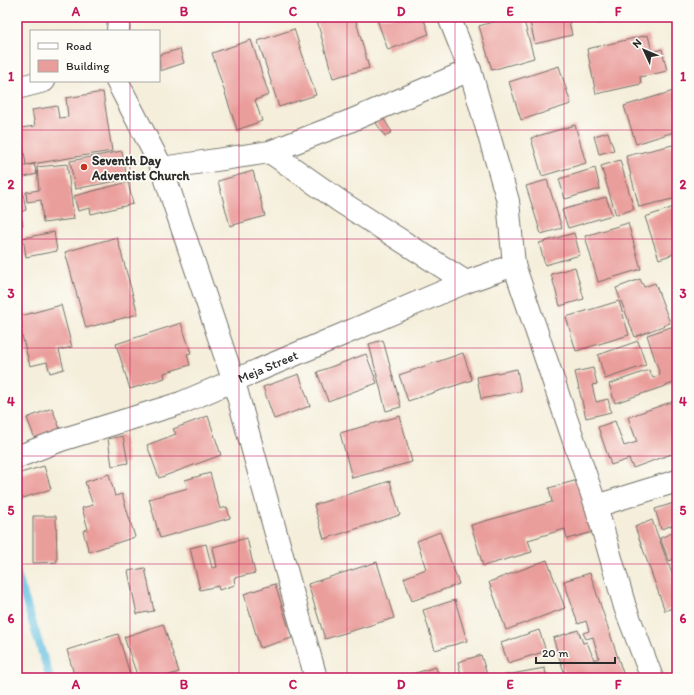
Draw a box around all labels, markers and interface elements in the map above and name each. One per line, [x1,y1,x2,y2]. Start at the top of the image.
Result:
text: A [71,4,81,19]
text: B [180,4,189,19]
text: C [289,4,298,19]
text: D [397,4,406,19]
text: E [506,4,514,19]
text: F [615,4,622,19]
legend [30,30,160,82]
north arrow [624,30,664,70]
text: N [630,36,644,51]
text: Road [66,39,92,53]
text: Building [66,59,110,73]
text: 1 [8,69,14,84]
text: 1 [680,69,686,84]
place label: Seventh Day Adventist Church [91,153,190,183]
marker: Seventh Day Adventist Church [79,162,89,172]
text: 2 [8,177,15,192]
text: 2 [680,177,687,192]
text: 3 [7,286,15,301]
text: 3 [679,286,687,301]
street label: Meja Street [236,347,300,386]
text: 4 [7,394,15,409]
text: 4 [679,394,687,409]
text: 5 [8,503,15,518]
text: 5 [680,503,687,518]
text: 6 [8,611,15,626]
text: 6 [680,611,687,626]
scale bar [536,639,615,665]
text: 20 m [542,646,569,660]
text: A [71,677,81,692]
text: B [180,677,189,692]
text: C [289,677,298,692]
text: D [397,677,406,692]
text: E [506,677,514,692]
text: F [615,677,622,692]

